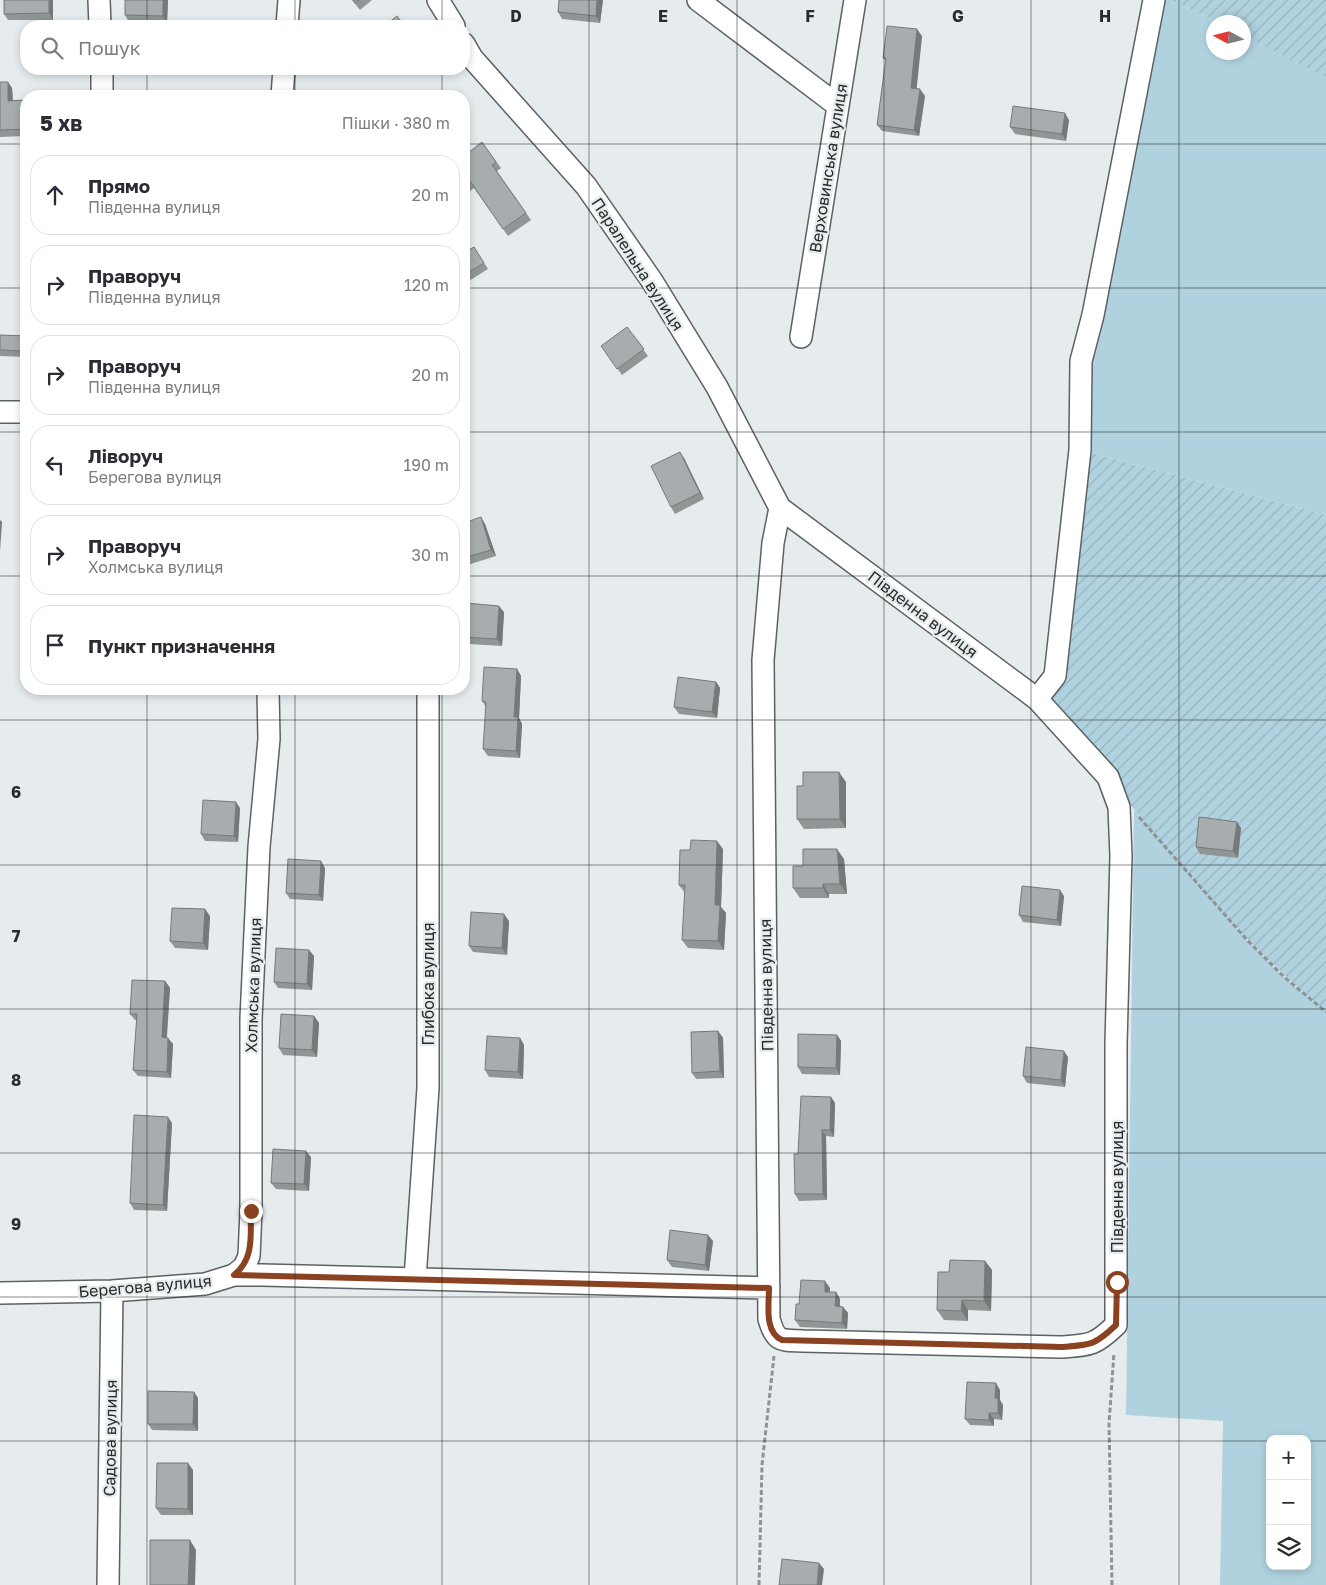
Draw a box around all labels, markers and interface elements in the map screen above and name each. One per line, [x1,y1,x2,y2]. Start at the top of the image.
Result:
text: D [510,6,522,26]
text: E [658,6,668,26]
text: F [805,6,815,26]
text: G [952,6,964,26]
text: H [1099,6,1111,26]
north arrow [1206,15,1251,60]
search box [20,20,470,75]
icon: search [38,34,66,62]
text: Пошук [78,36,141,59]
street label: Верховинська вулиця [805,82,851,254]
text: 5 хв [40,110,82,136]
text: Пішки · 380 m [342,113,450,133]
text: Прямо [88,174,150,197]
icon: ahead [41,181,69,209]
text: 20 m [412,185,449,205]
street label: Паралельна вулиця [588,194,688,334]
text: Південна вулиця [88,197,221,217]
text: Праворуч [88,264,181,287]
icon: right [41,271,69,299]
text: 120 m [404,275,449,295]
text: Південна вулиця [88,287,221,307]
text: Праворуч [88,354,181,377]
icon: right [41,361,69,389]
text: 20 m [412,365,449,385]
text: Південна вулиця [88,377,221,397]
text: Ліворуч [88,444,163,467]
icon: left [41,451,69,479]
text: 190 m [403,455,449,475]
text: Берегова вулиця [88,467,222,487]
text: Праворуч [88,534,181,557]
icon: right [41,541,69,569]
text: 30 m [412,545,449,565]
text: Холмська вулиця [88,557,223,577]
street label: Південна вулиця [864,566,982,662]
icon: arrive [41,631,69,659]
text: Пункт призначення [88,634,275,657]
text: 6 [11,782,21,802]
street label: Холмська вулиця [241,917,265,1053]
street label: Південна вулиця [755,919,777,1051]
street label: Глибока вулиця [418,922,438,1046]
text: 7 [12,926,21,946]
text: 8 [11,1070,21,1090]
street label: Південна вулиця [1107,1121,1127,1253]
route end [240,1200,263,1223]
text: 9 [11,1214,21,1234]
street label: Берегова вулиця [78,1270,212,1302]
route start [1106,1271,1129,1294]
street label: Садова вулиця [99,1379,121,1497]
map controls [1266,1435,1311,1570]
button: + [1266,1435,1311,1480]
button: − [1266,1480,1311,1525]
button: layers [1266,1525,1311,1570]

